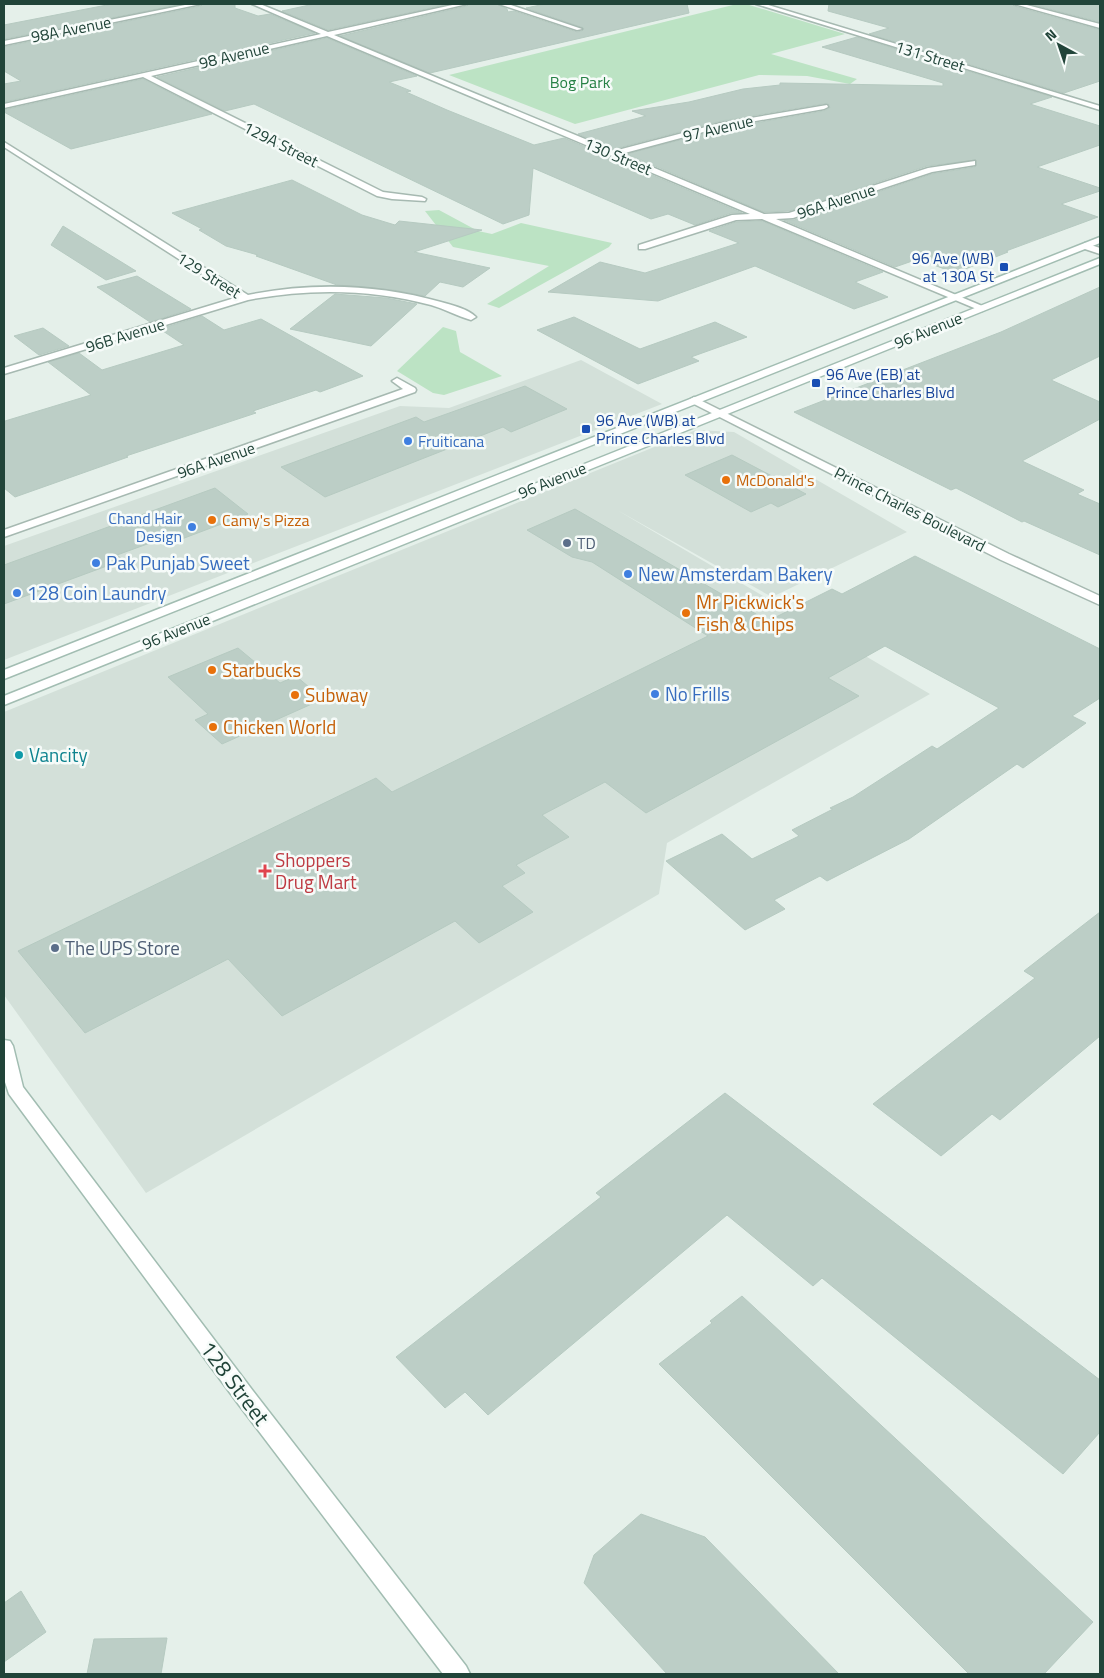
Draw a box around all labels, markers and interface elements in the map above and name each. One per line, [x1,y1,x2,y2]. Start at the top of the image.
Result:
street label: 98A Avenue [29,9,113,49]
north arrow [1034,20,1084,70]
text: N [1040,23,1061,46]
street label: 131 Street [892,34,968,78]
street label: 98 Avenue [196,35,272,75]
park label: Bog Park [550,70,611,94]
street label: 97 Avenue [680,108,756,148]
street label: 129A Street [239,115,323,173]
street label: 130 Street [580,131,656,181]
street label: 96A Avenue [794,177,878,225]
street label: 129 Street [172,246,246,304]
place label: 96 Ave (WB) at 130A St [912,246,994,288]
marker: 96 Ave (WB) at 130A St [998,261,1010,273]
street label: 96 Avenue [890,305,966,355]
street label: 96B Avenue [83,312,167,358]
place label: 96 Ave (EB) at Prince Charles Blvd [826,362,955,404]
marker: 96 Ave (EB) at Prince Charles Blvd [810,377,822,389]
place label: 96 Ave (WB) at Prince Charles Blvd [596,408,725,450]
marker: 96 Ave (WB) at Prince Charles Blvd [580,423,592,435]
place label: Fruiticana [418,429,484,453]
street label: 96A Avenue [174,435,258,485]
marker: Fruiticana [402,435,414,447]
street label: 96 Avenue [514,455,590,505]
street label: Prince Charles Boulevard [830,460,990,558]
place label: McDonald's [736,468,815,492]
marker: McDonald's [720,474,732,486]
place label: Chand Hair Design [108,506,182,548]
place label: Camy's Pizza [222,508,310,532]
marker: Camy's Pizza [206,514,218,526]
marker: Chand Hair Design [186,521,198,533]
place label: TD [577,531,596,555]
marker: TD [561,537,573,549]
place label: Pak Punjab Sweet [106,548,250,577]
marker: Pak Punjab Sweet [90,557,102,569]
place label: New Amsterdam Bakery [638,559,833,588]
marker: New Amsterdam Bakery [622,568,634,580]
place label: 128 Coin Laundry [27,578,167,607]
marker: 128 Coin Laundry [11,587,23,599]
place label: Mr Pickwick's Fish & Chips [696,587,804,638]
street label: 96 Avenue [138,606,214,656]
marker: Mr Pickwick's Fish & Chips [680,607,692,619]
place label: Starbucks [222,655,301,684]
marker: Starbucks [206,664,218,676]
place label: No Frills [665,679,730,708]
place label: Subway [305,680,368,709]
marker: No Frills [649,688,661,700]
marker: Subway [289,689,301,701]
place label: Chicken World [223,712,336,741]
marker: Chicken World [207,721,219,733]
place label: Vancity [29,740,88,769]
marker: Vancity [13,749,25,761]
place label: Shoppers Drug Mart [275,845,357,896]
marker: Shoppers Drug Mart [259,865,271,877]
place label: The UPS Store [65,933,180,962]
marker: The UPS Store [49,942,61,954]
street label: 128 Street [192,1333,278,1433]

